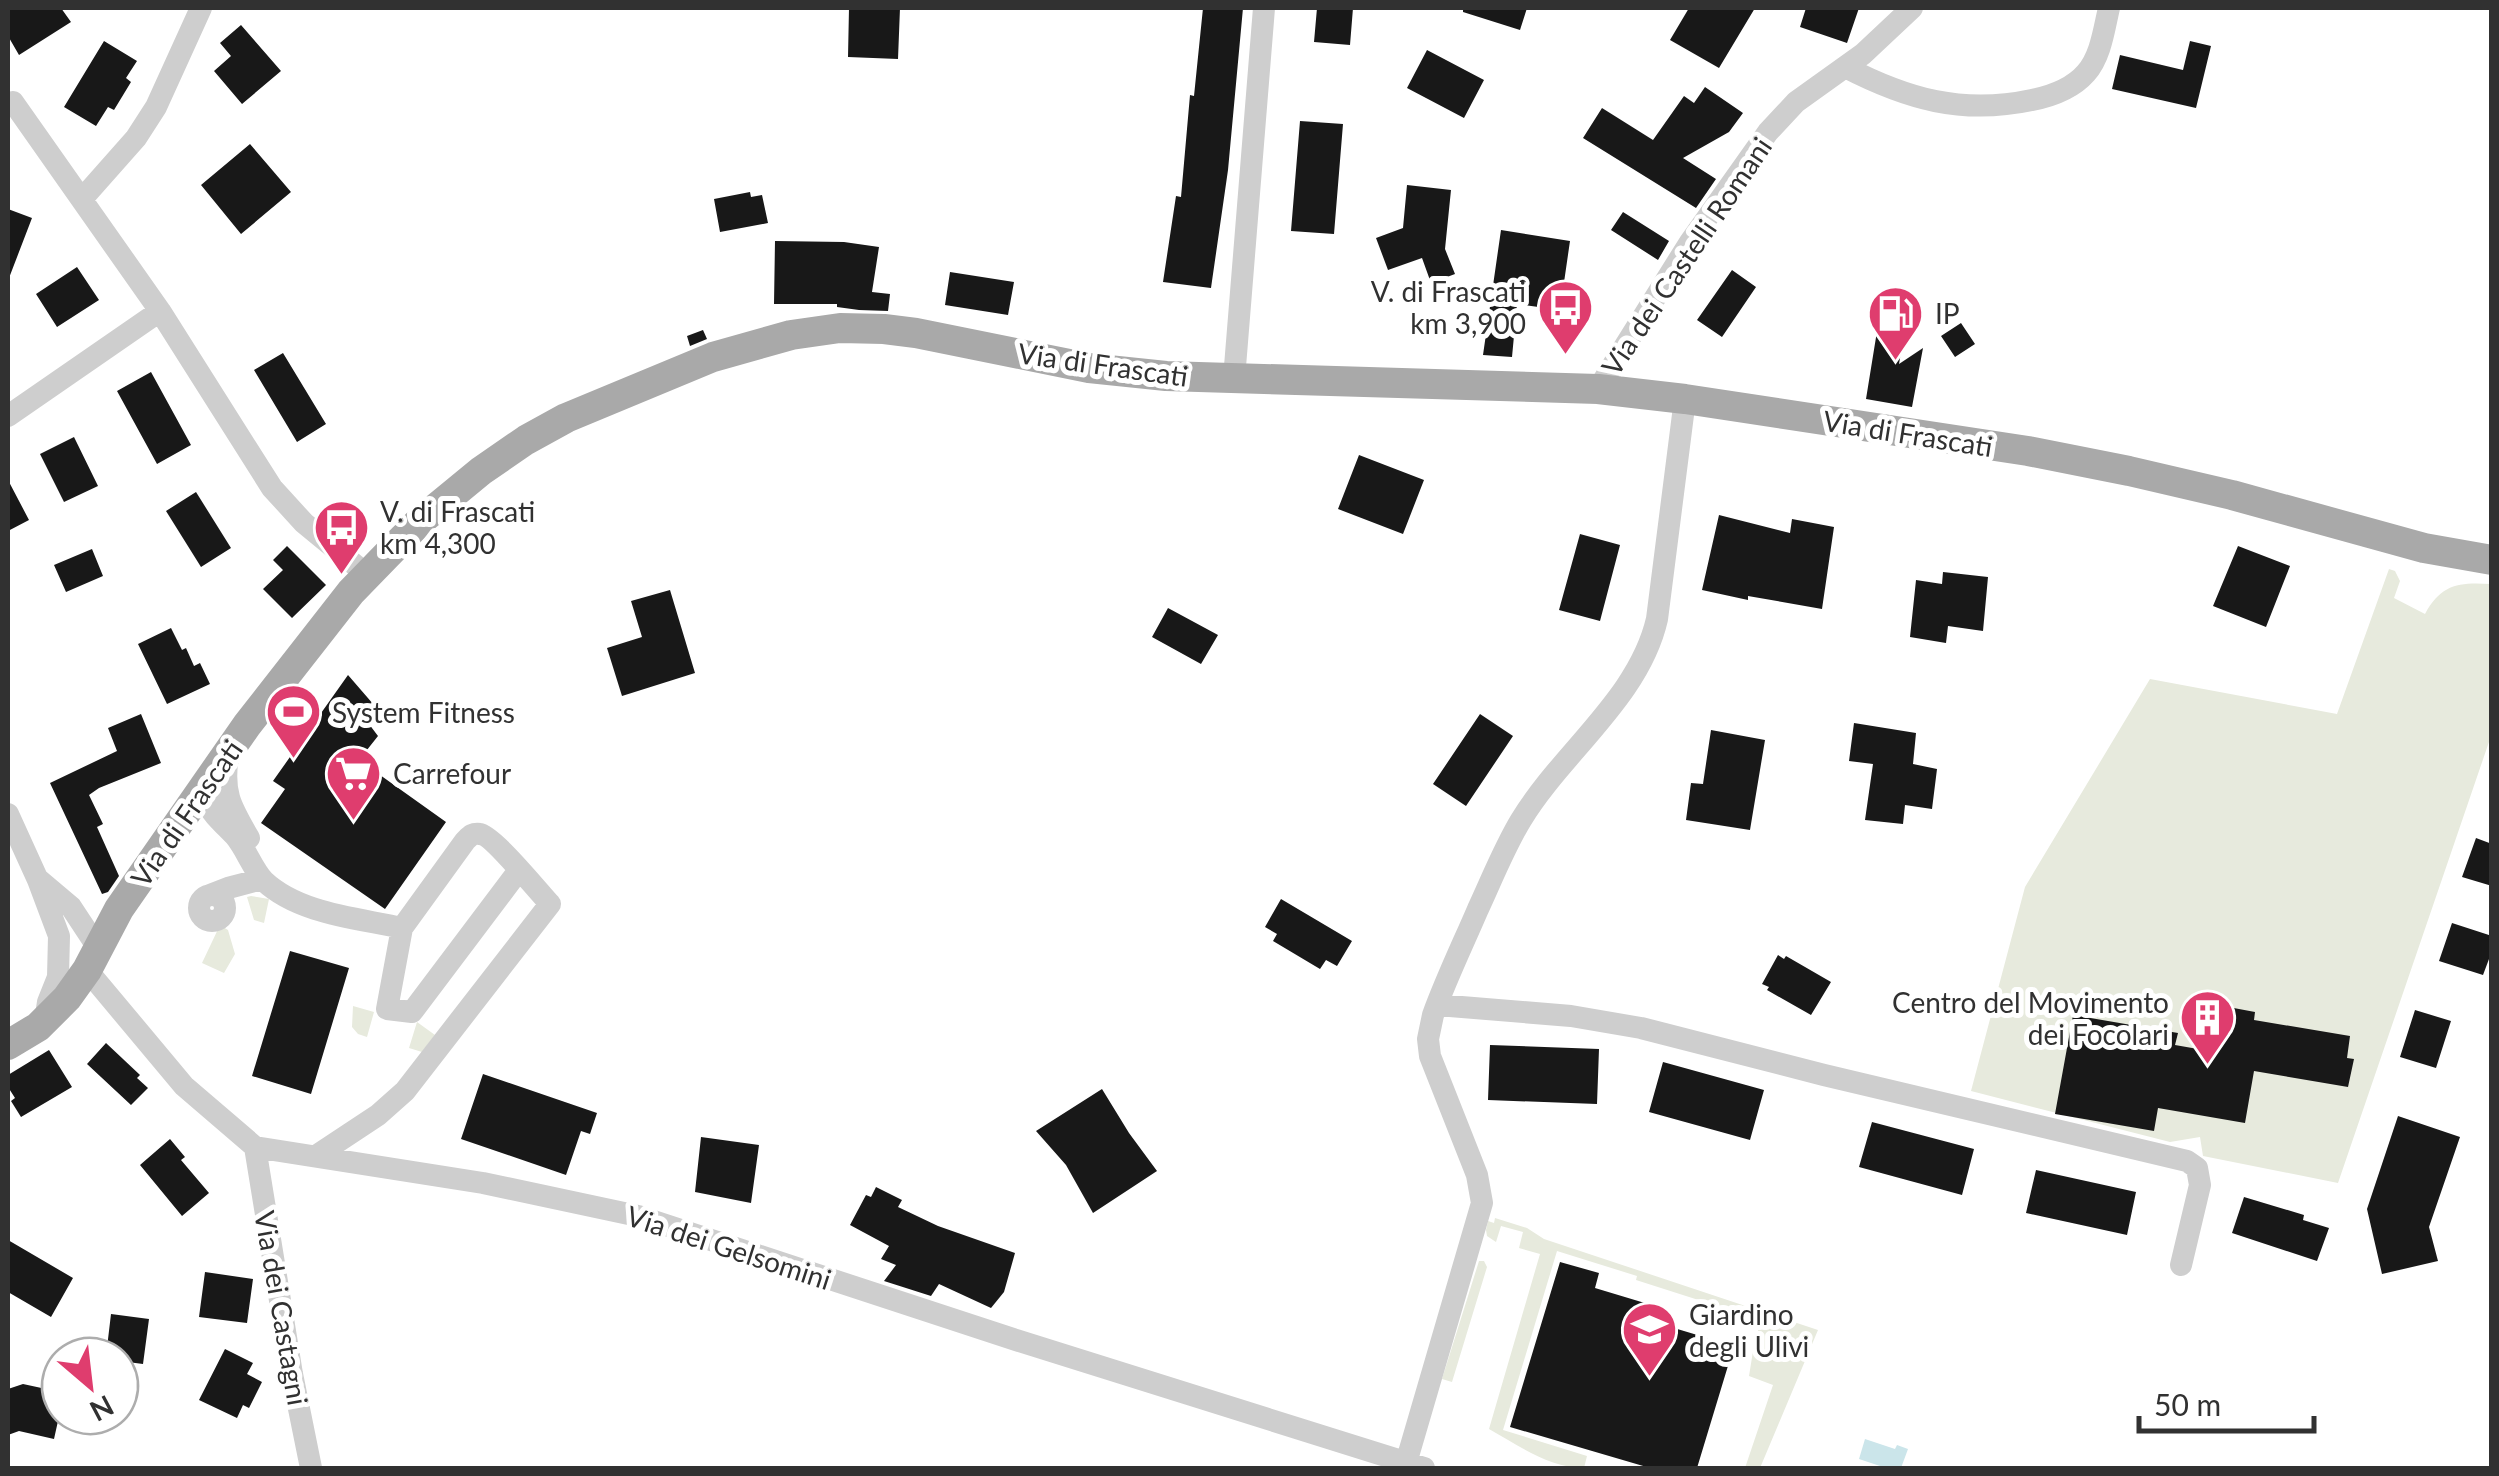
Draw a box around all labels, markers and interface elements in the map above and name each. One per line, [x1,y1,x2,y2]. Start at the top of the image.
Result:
street label: Via dei Castelli Romani [1594,131,1778,381]
place label: V. di Frascati km 3,900 [1371,274,1526,340]
bus stop icon: V. di Frascati km 3,900 [1535,277,1595,356]
fuel station icon: IP [1866,283,1926,362]
place label: IP [1935,296,1960,330]
street label: Via di Frascati [1016,335,1190,393]
street label: Via di Frascati [1821,403,1995,463]
place label: V. di Frascati km 4,300 [380,494,535,560]
bus stop icon: V. di Frascati km 4,300 [311,497,371,576]
sports icon: System Fitness [263,682,323,761]
place label: System Fitness [332,695,515,729]
street label: Via di Frascati [123,733,249,893]
supermarket icon: Carrefour [324,743,384,822]
place label: Carrefour [393,756,511,790]
place label: Centro del Movimento dei Focolari [1892,985,2169,1051]
building icon: Centro del Movimento dei Focolari [2178,988,2238,1067]
street label: Via dei Gelsomini [623,1198,835,1296]
street label: Via dei Castagni [248,1208,316,1408]
place label: Giardino degli Ulivi [1689,1297,1809,1363]
school or university icon: Giardino degli Ulivi [1620,1300,1680,1379]
north arrow [40,1336,140,1436]
scale bar [2139,1371,2314,1433]
text: 50 m [2154,1386,2221,1422]
text: N [85,1389,120,1429]

